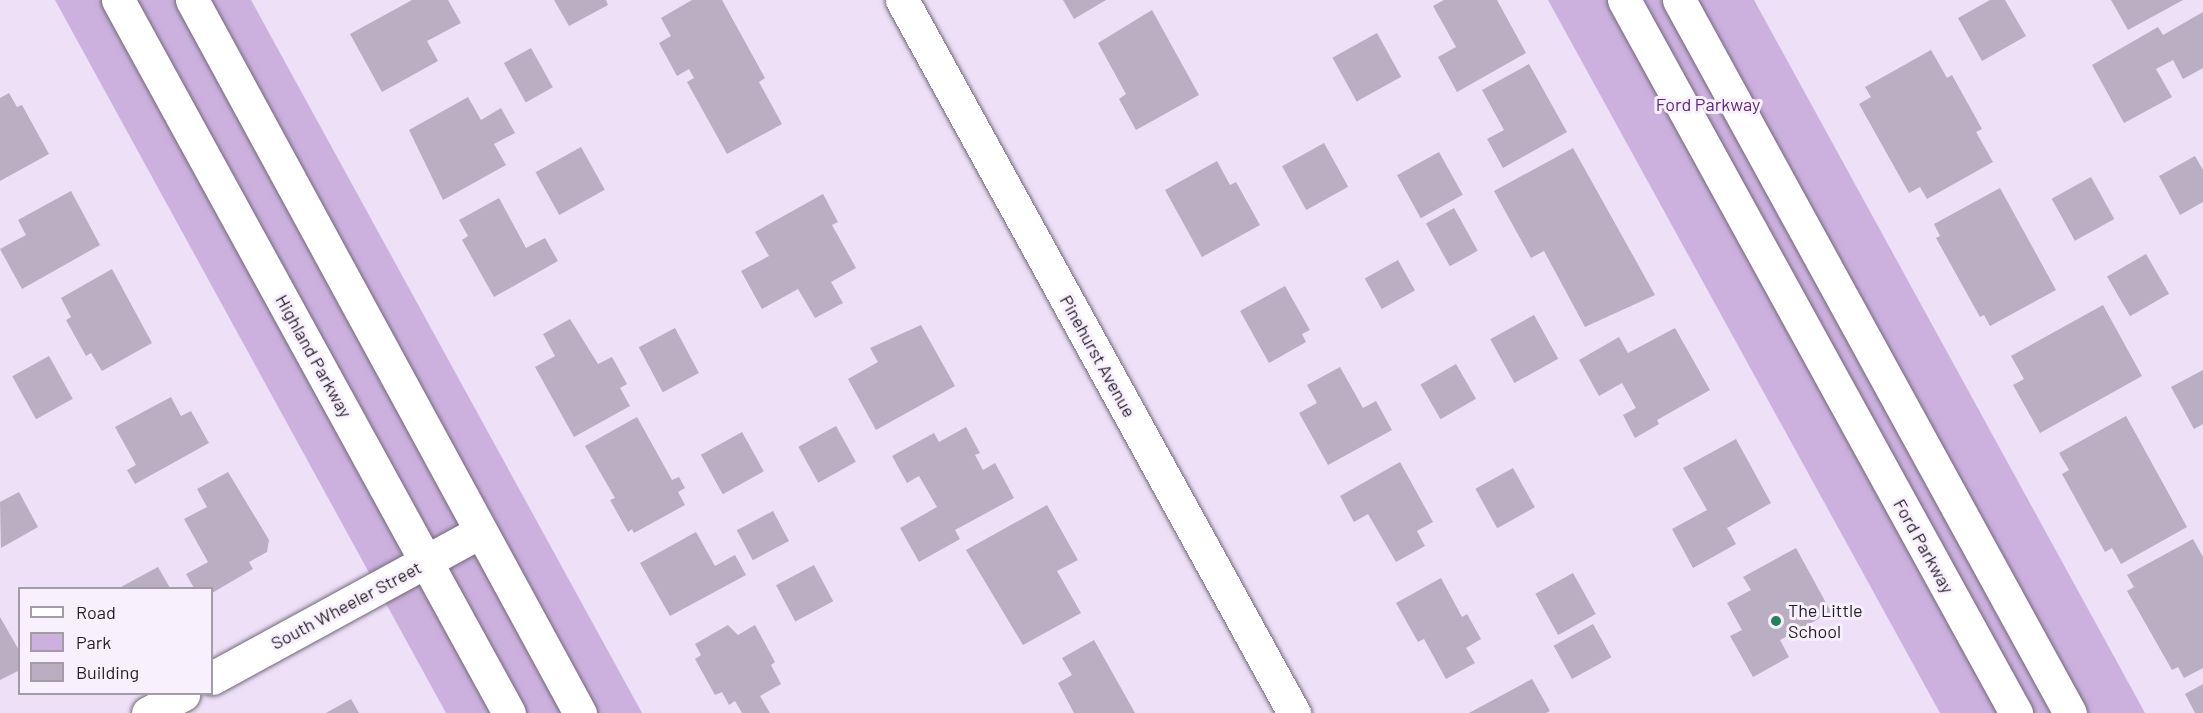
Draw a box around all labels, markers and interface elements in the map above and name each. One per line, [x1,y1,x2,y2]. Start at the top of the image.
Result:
park label: Ford Parkway [1656,93,1760,115]
street label: Highland Parkway [271,291,357,421]
street label: Pinehurst Avenue [1056,291,1140,421]
street label: Ford Parkway [1889,495,1959,597]
street label: South Wheeler Street [267,556,425,654]
legend [18,587,213,695]
place label: The Little School [1788,600,1863,642]
text: Road [76,601,116,623]
marker: The Little School [1769,614,1783,628]
text: Park [76,631,111,653]
text: Building [76,661,139,683]

